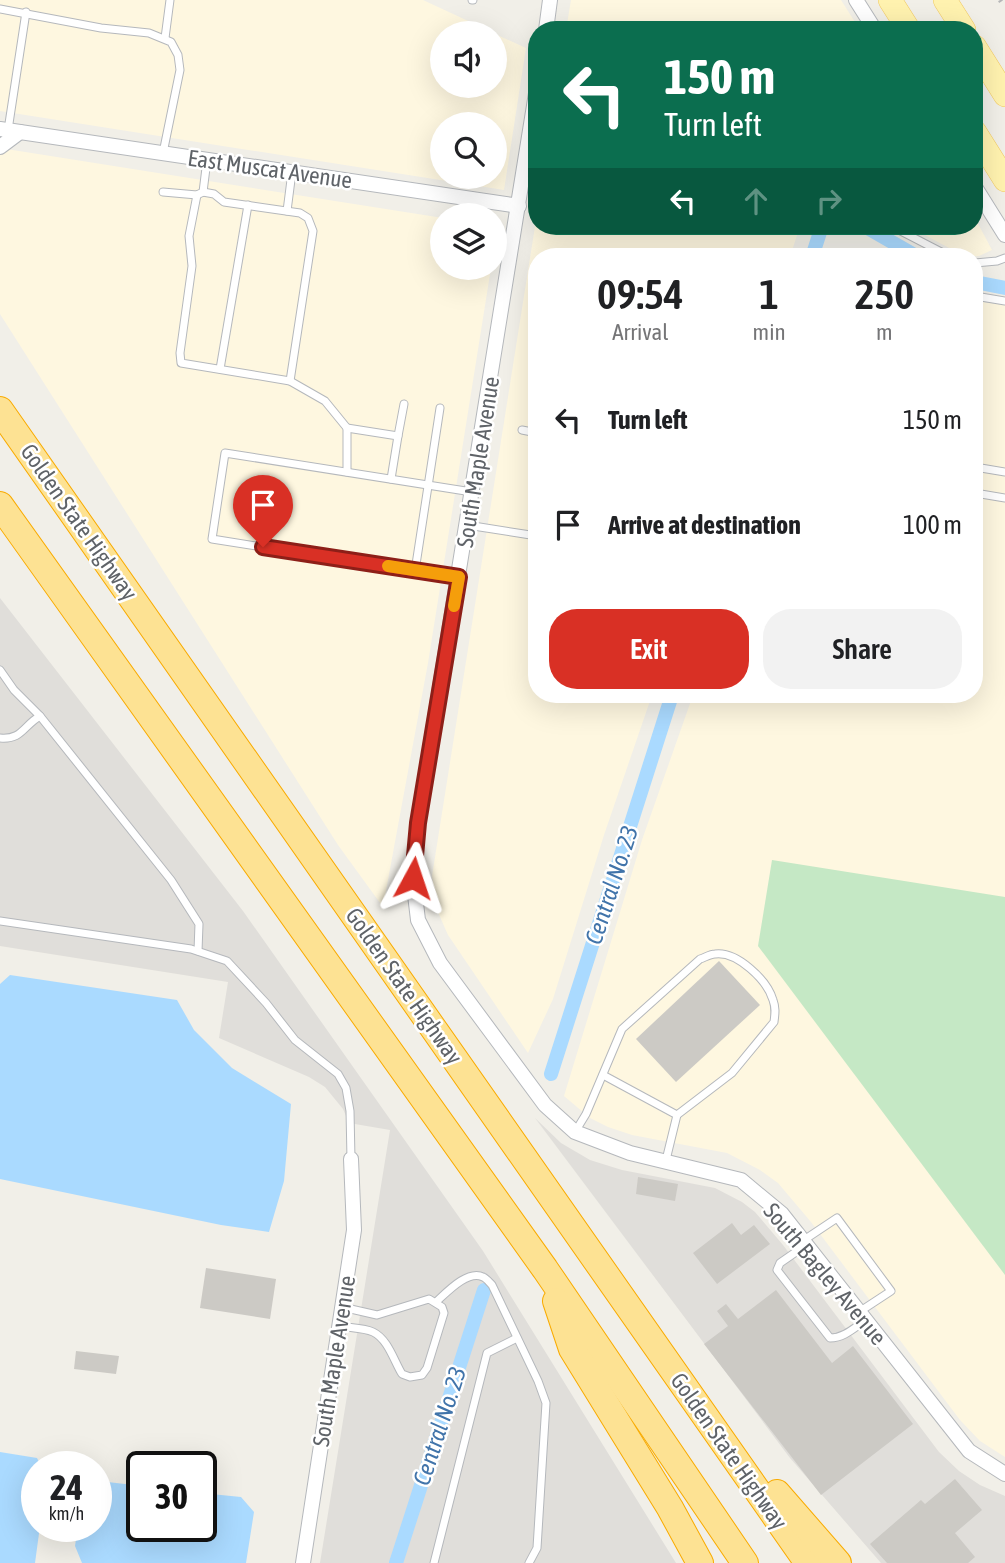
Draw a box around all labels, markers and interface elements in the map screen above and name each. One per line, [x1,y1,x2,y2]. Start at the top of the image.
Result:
map controls [430,21,507,280]
button: sound [430,21,507,98]
text: 150 m [664,48,775,104]
icon: left [549,49,640,140]
text: Turn left [664,106,762,143]
button: search [430,112,507,189]
street label: East Muscat Avenue [186,145,354,193]
icon: left [664,182,702,220]
icon: ahead [737,182,775,220]
icon: right [810,182,848,220]
button: layers [430,203,507,280]
text: 09:54 [597,270,684,318]
text: 1 [759,270,779,318]
text: 250 [855,270,914,318]
text: Arrival [612,319,668,345]
text: min [753,319,786,345]
text: m [876,319,893,345]
street label: South Maple Avenue [452,375,504,549]
icon: left [549,401,587,439]
text: Turn left [608,405,688,435]
text: 150 m [903,405,962,435]
street label: Golden State Highway [15,439,143,605]
pin [233,475,293,547]
icon: arrive [244,486,282,524]
icon: arrive [549,506,587,544]
text: Arrive at destination [608,510,801,540]
text: 100 m [903,510,962,540]
button: Exit [549,609,749,689]
button: Share [763,609,962,689]
water label: Central No. 23 [580,822,643,947]
position arrow [376,841,450,915]
street label: Golden State Highway [340,903,468,1069]
street label: South Bagley Avenue [758,1198,892,1350]
street label: South Maple Avenue [308,1274,360,1448]
water label: Central No. 23 [408,1363,471,1488]
street label: Golden State Highway [665,1368,793,1534]
speed limit sign: 30 [126,1451,217,1542]
text: 24 [50,1467,83,1507]
text: km/h [49,1503,84,1524]

